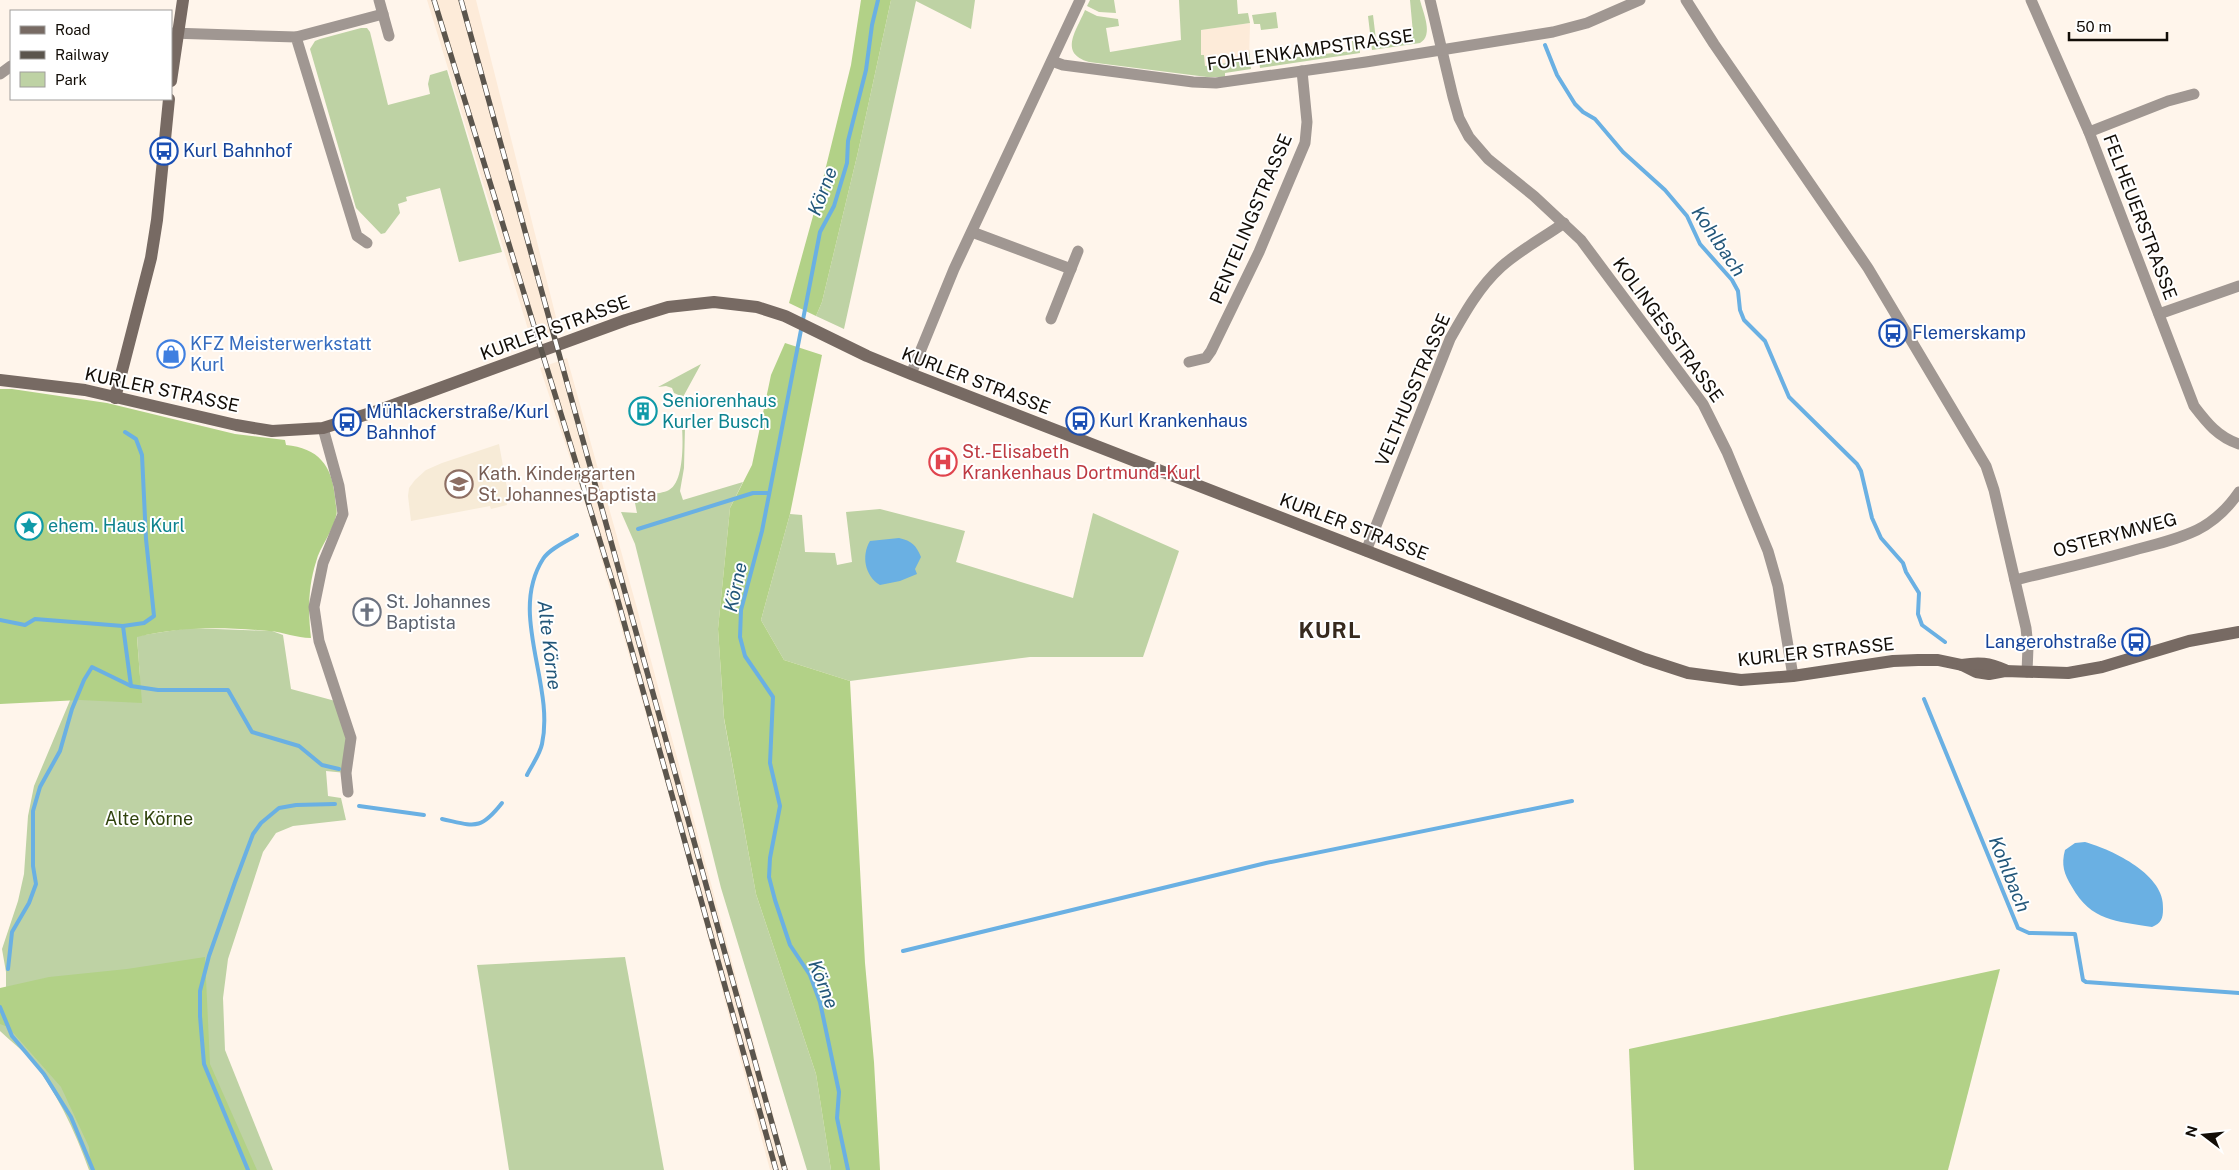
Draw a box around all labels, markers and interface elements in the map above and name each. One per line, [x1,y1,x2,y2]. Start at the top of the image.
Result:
legend [10,10,172,100]
scale bar [2069,10,2166,42]
text: 50 m [2076,18,2111,35]
text: Road [55,21,91,38]
street label: FOHLENKAMPSTRASSE [1205,25,1415,74]
text: Railway [55,46,109,63]
text: Park [55,71,87,88]
street label: PENTELINGSTRASSE [1205,130,1296,307]
street label: FELHEUERSTRASSE [2099,131,2182,303]
bus stop icon: Kurl Bahnhof [149,136,179,166]
place label: Kurl Bahnhof [183,140,292,161]
water label: Körne [803,164,841,218]
water label: Kohlbach [1687,202,1751,280]
street label: KOLINGESSTRASSE [1609,253,1728,406]
street label: KURLER STRASSE [477,291,632,364]
street label: VELTHUSSTRASSE [1371,310,1454,469]
bus stop icon: Flemerskamp [1878,318,1908,348]
place label: Flemerskamp [1912,322,2026,343]
place label: KFZ Meisterwerkstatt Kurl [190,333,372,375]
shop icon: KFZ Meisterwerkstatt Kurl [156,339,186,369]
street label: KURLER STRASSE [899,343,1053,419]
street label: KURLER STRASSE [83,363,241,416]
place label: Seniorenhaus Kurler Busch [662,390,777,432]
building icon: Seniorenhaus Kurler Busch [628,396,658,426]
place label: Mühlackerstraße/Kurl Bahnhof [366,401,549,443]
bus stop icon: Kurl Krankenhaus [1065,406,1095,436]
bus stop icon: Mühlackerstraße/Kurl Bahnhof [332,407,362,437]
place label: Kurl Krankenhaus [1099,410,1248,431]
place label: St.-Elisabeth Krankenhaus Dortmund-Kurl [962,441,1201,483]
hospital icon: St.-Elisabeth Krankenhaus Dortmund-Kurl [928,447,958,477]
place label: Kath. Kindergarten St. Johannes Baptista [478,463,656,505]
school or university icon: Kath. Kindergarten St. Johannes Baptista [444,469,474,499]
street label: KURLER STRASSE [1277,489,1431,565]
street label: OSTERYMWEG [2051,508,2179,561]
place icon: ehem. Haus Kurl [14,511,44,541]
place label: ehem. Haus Kurl [48,515,185,536]
water label: Körne [719,560,751,614]
place label: St. Johannes Baptista [386,591,491,633]
church icon: St. Johannes Baptista [352,597,382,627]
water label: Alte Körne [534,599,566,691]
district label: KURL [1298,617,1362,643]
bus stop icon: Langerohstraße [2121,627,2151,657]
place label: Langerohstraße [1985,631,2117,652]
street label: KURLER STRASSE [1737,633,1895,670]
park label: Alte Körne [105,808,193,829]
water label: Kohlbach [1985,833,2035,915]
water label: Körne [804,957,844,1011]
north arrow [2179,1110,2229,1160]
text: N [2182,1124,2201,1139]

